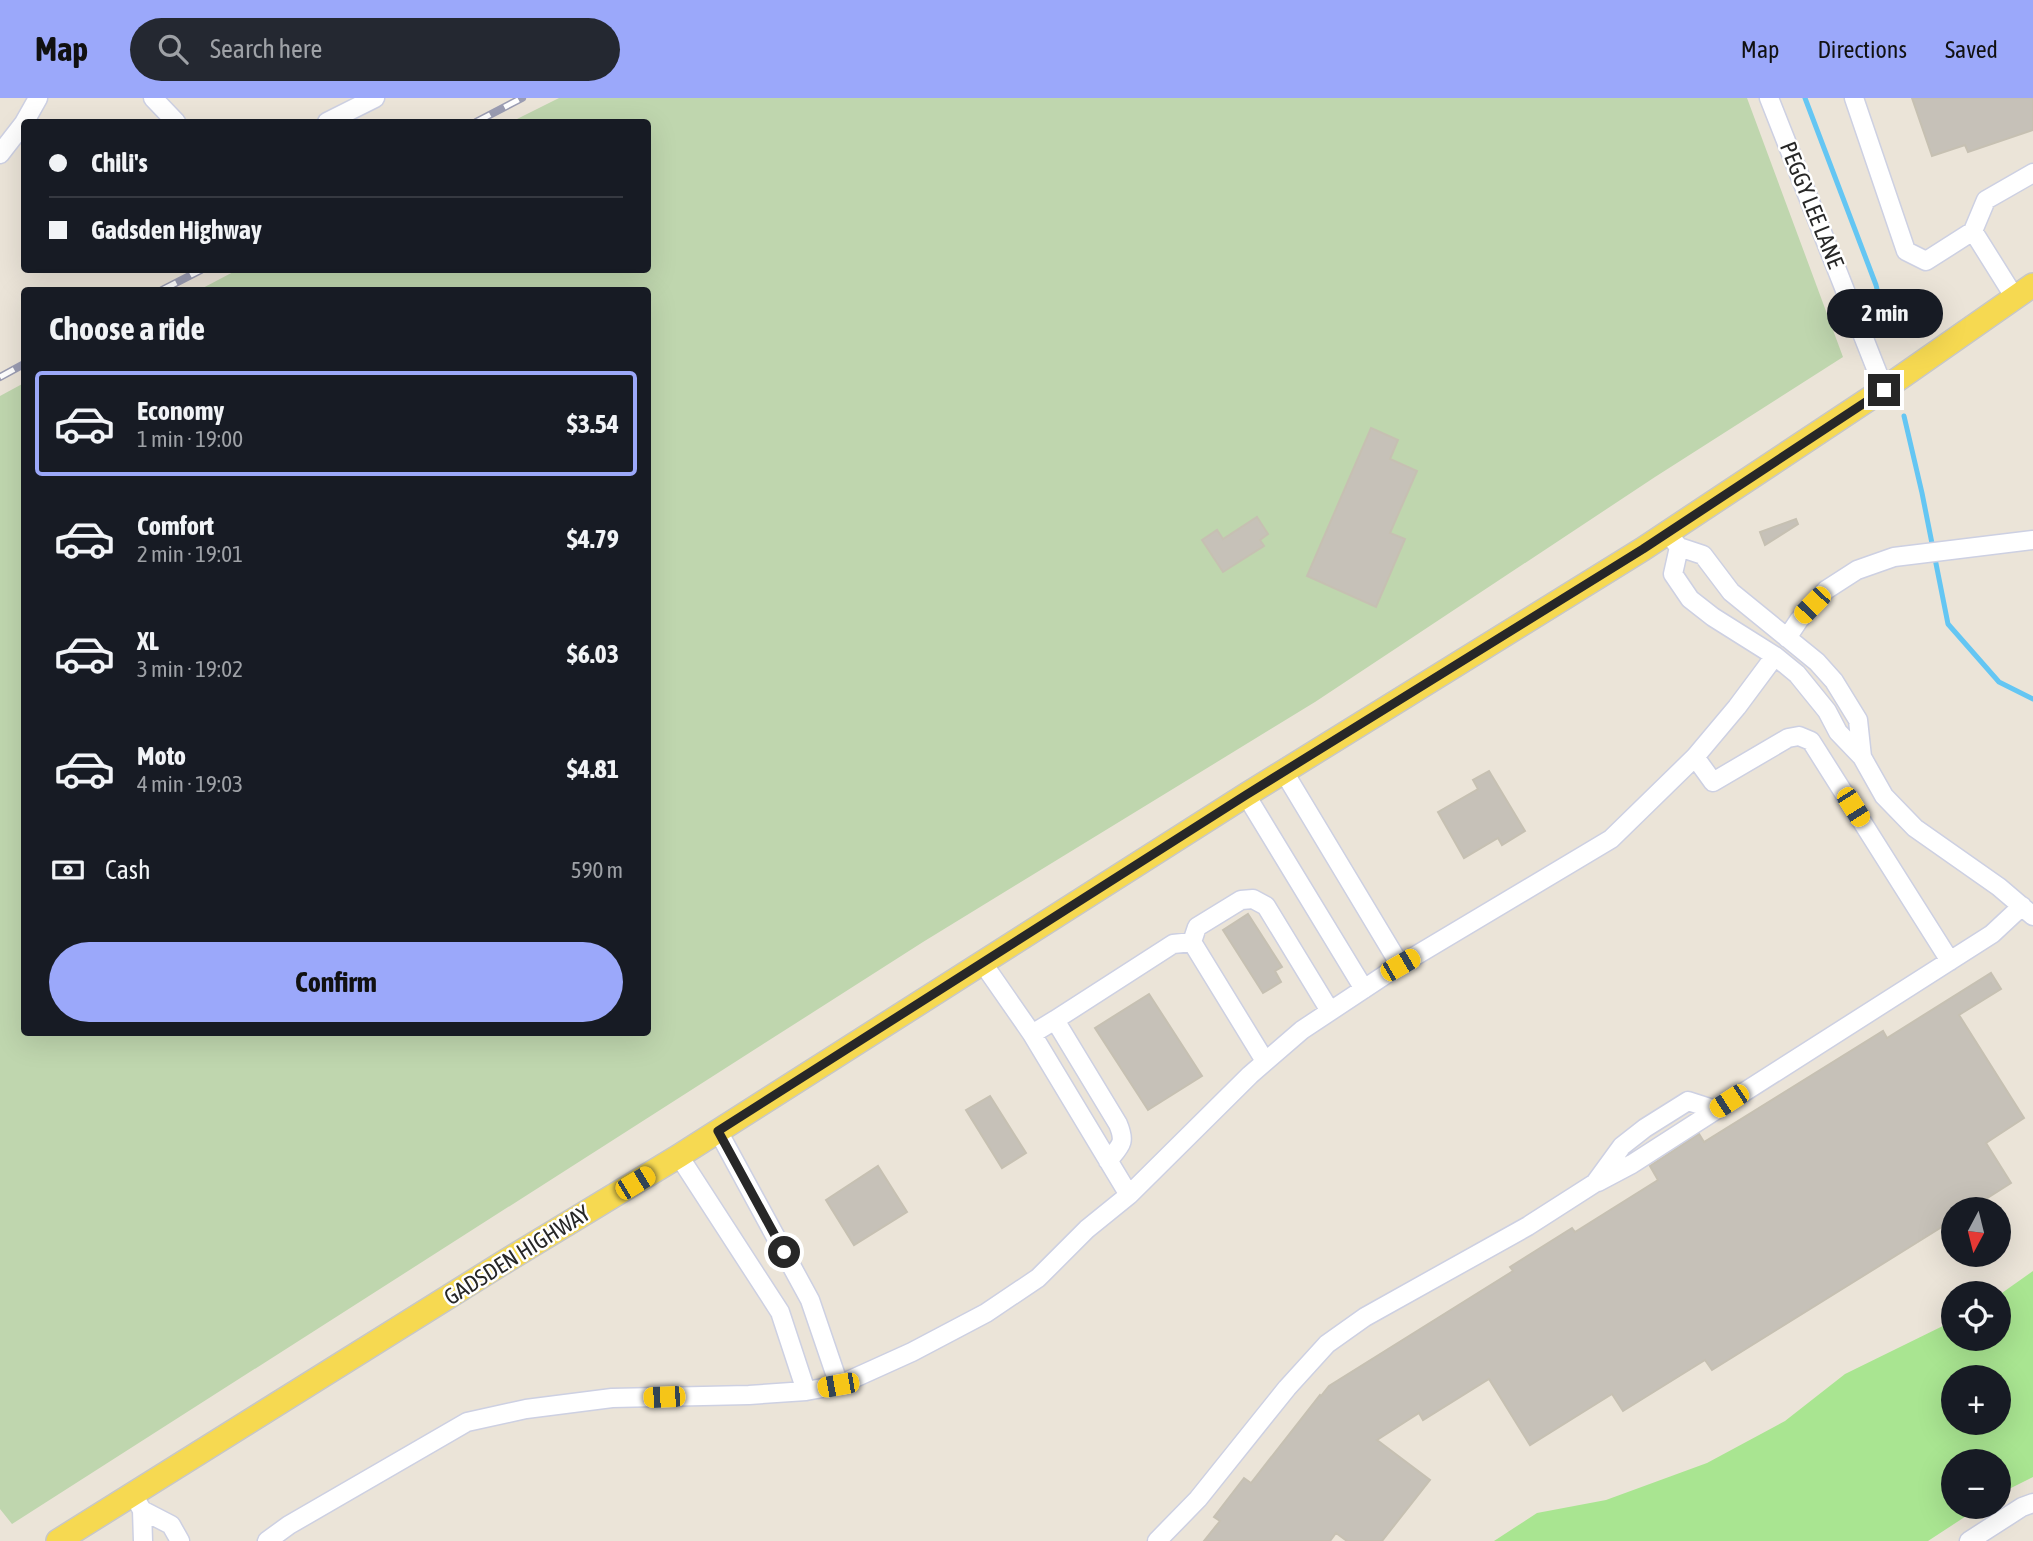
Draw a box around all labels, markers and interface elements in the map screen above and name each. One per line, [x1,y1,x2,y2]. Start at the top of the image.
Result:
search box [130,18,620,81]
text: Map [35,30,88,68]
icon: search [154,30,192,68]
text: Search here [210,34,322,64]
text: Map [1741,36,1779,63]
text: Directions [1817,36,1907,63]
text: Saved [1945,36,1998,63]
street label: PEGGY LEE LANE [1775,138,1849,272]
text: Chili's [91,148,148,178]
text: Gadsden Highway [91,215,262,245]
callout: 2 min [1826,288,1942,338]
text: 2 min [1862,300,1908,326]
text: Choose a ride [49,310,205,347]
route end [1868,374,1900,406]
icon: car [53,392,116,455]
text: Economy [137,396,224,426]
text: $3.54 [567,409,619,439]
text: 1 min · 19:00 [137,426,243,452]
icon: car [53,507,116,570]
text: Comfort [137,511,214,541]
text: $4.79 [567,524,619,554]
text: 2 min · 19:01 [137,541,243,567]
car [1790,583,1835,627]
icon: car [53,622,116,685]
text: XL [137,626,159,656]
text: $6.03 [567,639,619,669]
text: 3 min · 19:02 [137,656,243,682]
icon: car [53,737,116,800]
text: Moto [137,741,186,771]
text: $4.81 [567,754,619,784]
text: 4 min · 19:03 [137,771,243,797]
car [1833,784,1874,830]
icon: cash [49,851,87,889]
text: Cash [105,855,151,885]
text: 590 m [571,857,623,883]
button: Confirm [49,942,623,1022]
car [1377,945,1424,985]
car [1706,1081,1753,1121]
car [612,1163,659,1203]
north arrow [1941,1197,2011,1267]
map controls [1941,1197,2011,1519]
street label: GADSDEN HIGHWAY [439,1199,595,1310]
route start [768,1236,800,1268]
button: locate [1941,1281,2011,1351]
button: + [1941,1365,2011,1435]
car [816,1371,861,1399]
car [643,1386,686,1408]
button: − [1941,1449,2011,1519]

